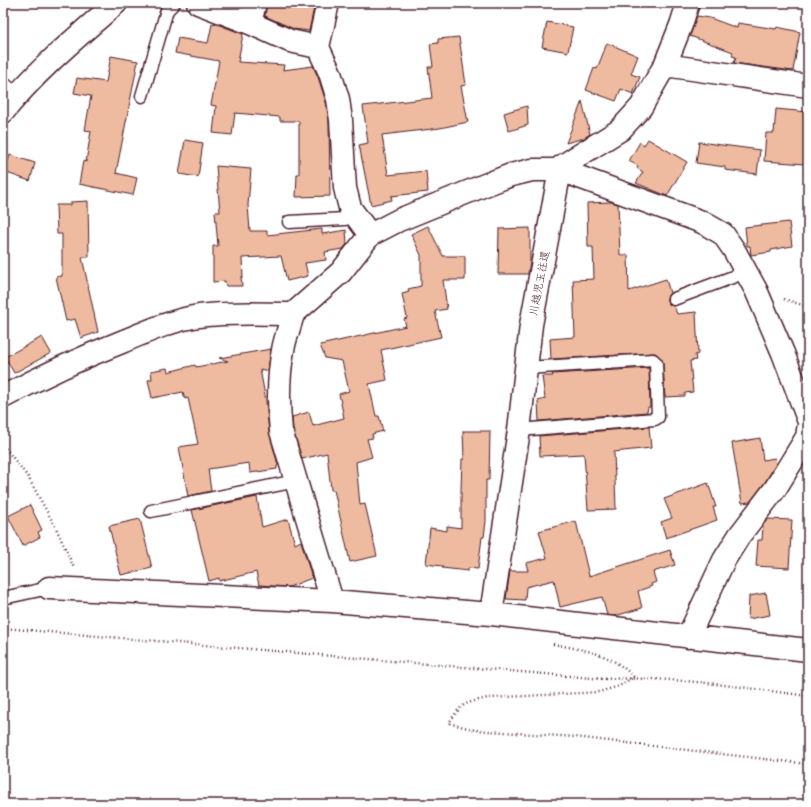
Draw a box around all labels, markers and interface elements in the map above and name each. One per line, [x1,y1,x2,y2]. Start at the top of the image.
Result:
street label: 川越児玉往還 [524,249,555,317]

